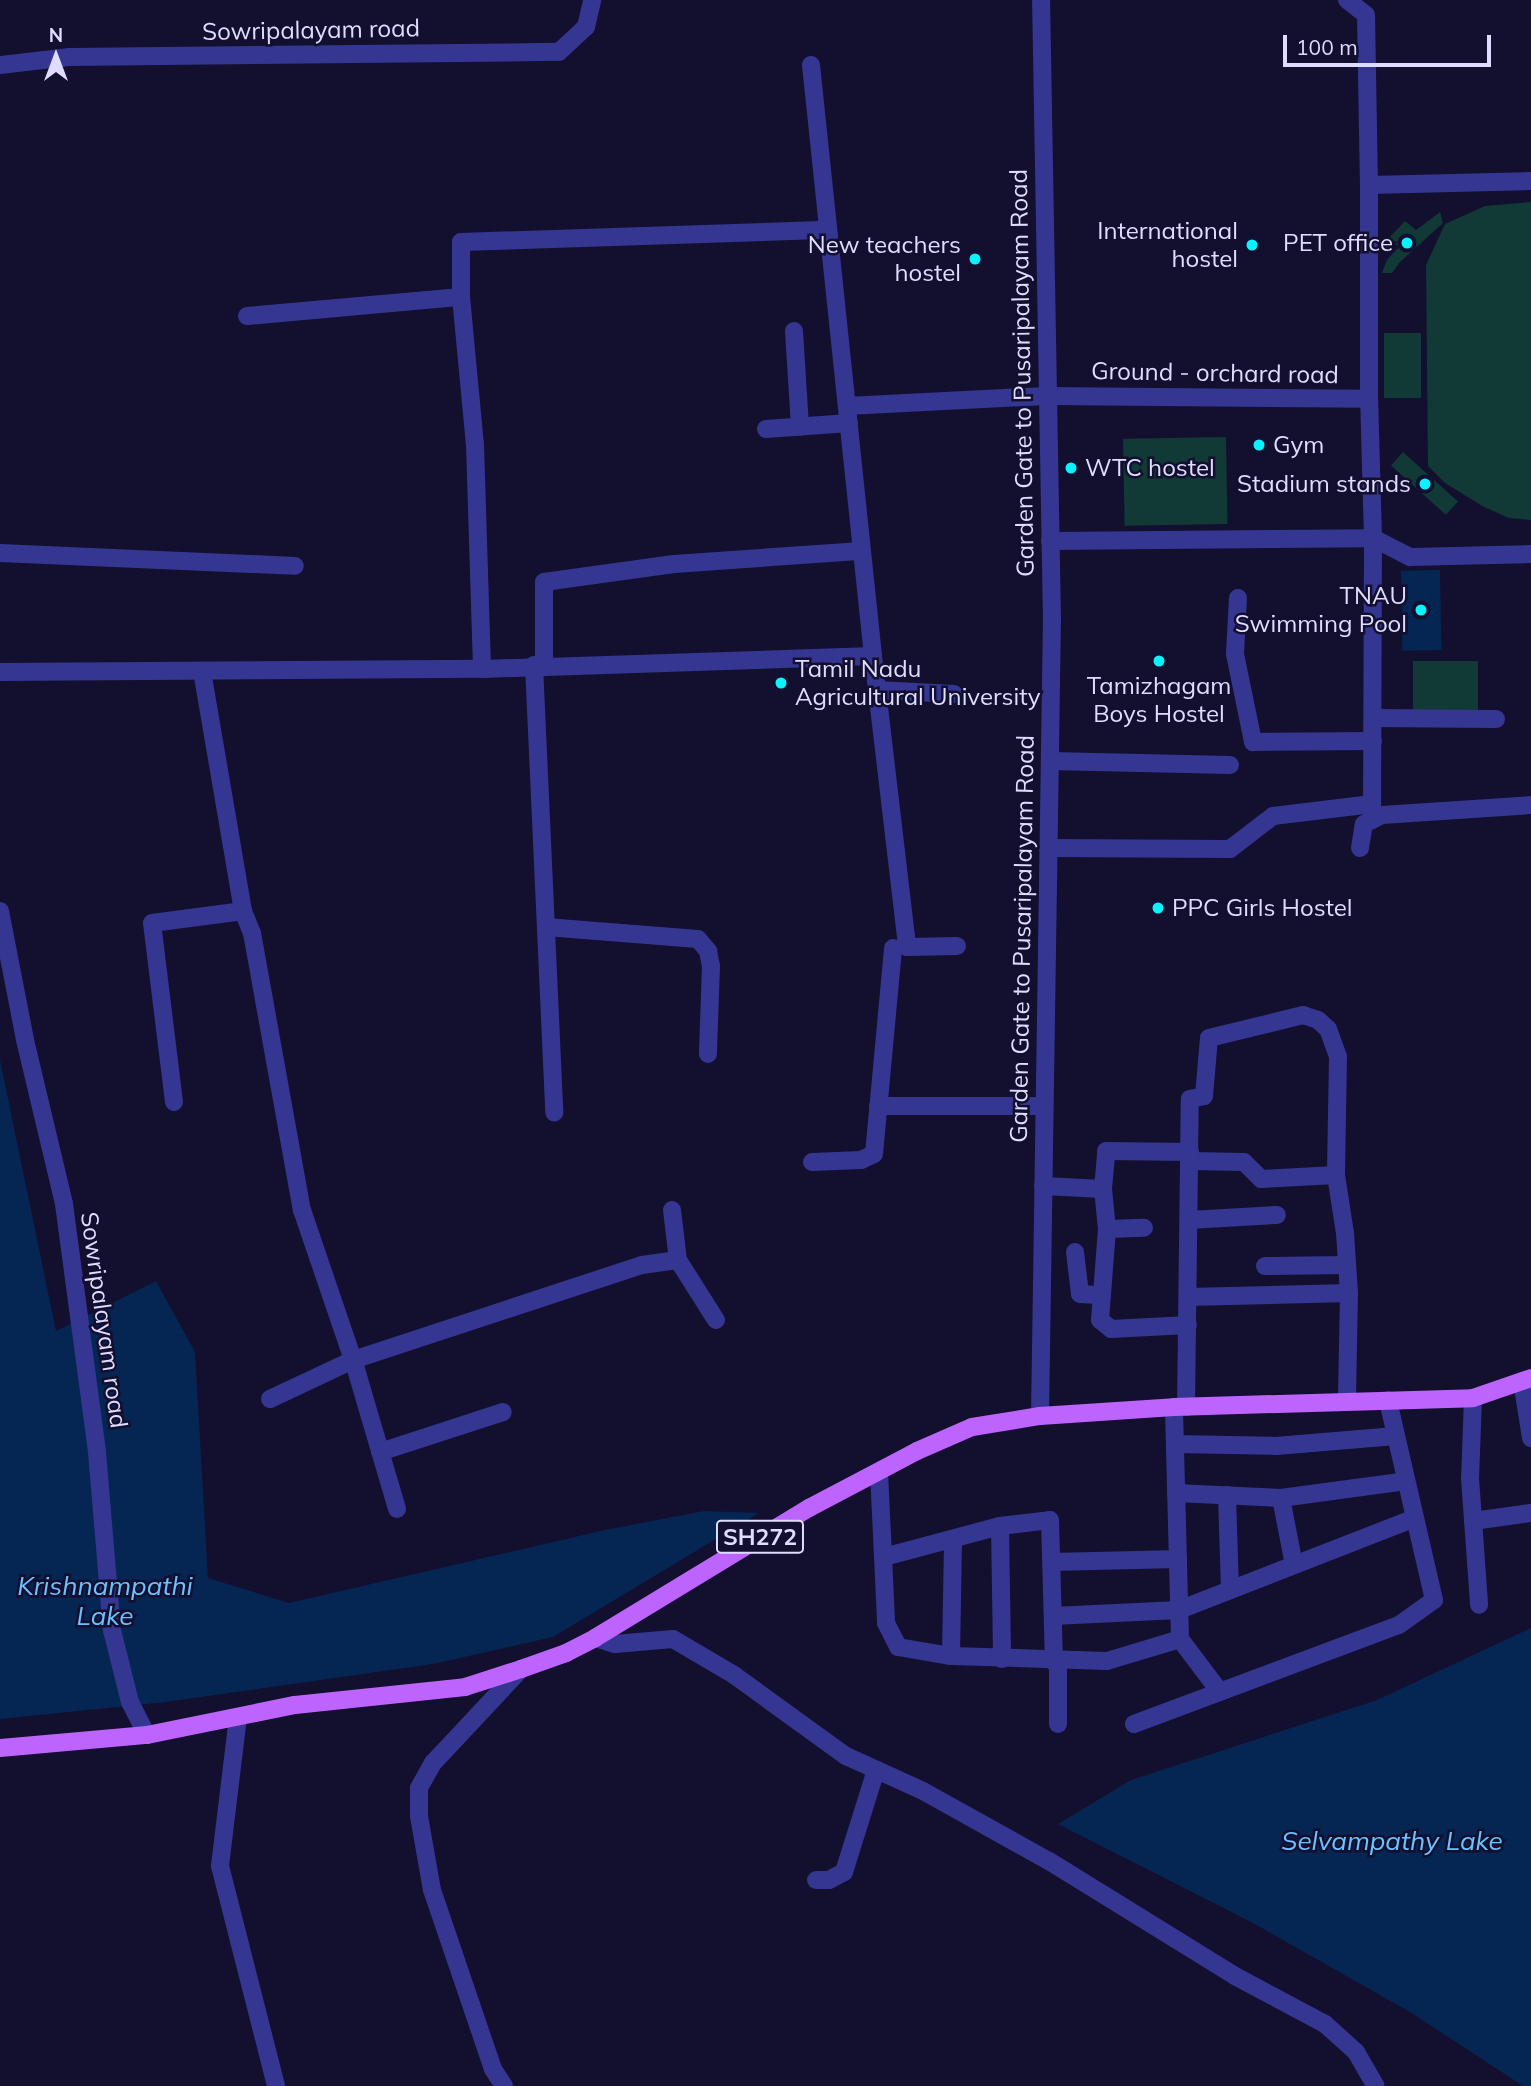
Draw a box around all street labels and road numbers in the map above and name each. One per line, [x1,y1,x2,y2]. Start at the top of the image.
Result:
street label: Sowripalayam road [202,14,420,46]
street label: Garden Gate to Pusaripalayam Road [1004,169,1040,577]
street label: Ground - orchard road [1091,356,1339,390]
street label: Garden Gate to Pusaripalayam Road [1004,735,1040,1143]
street label: Sowripalayam road [75,1210,133,1430]
road number: SH272 [714,1518,806,1556]

